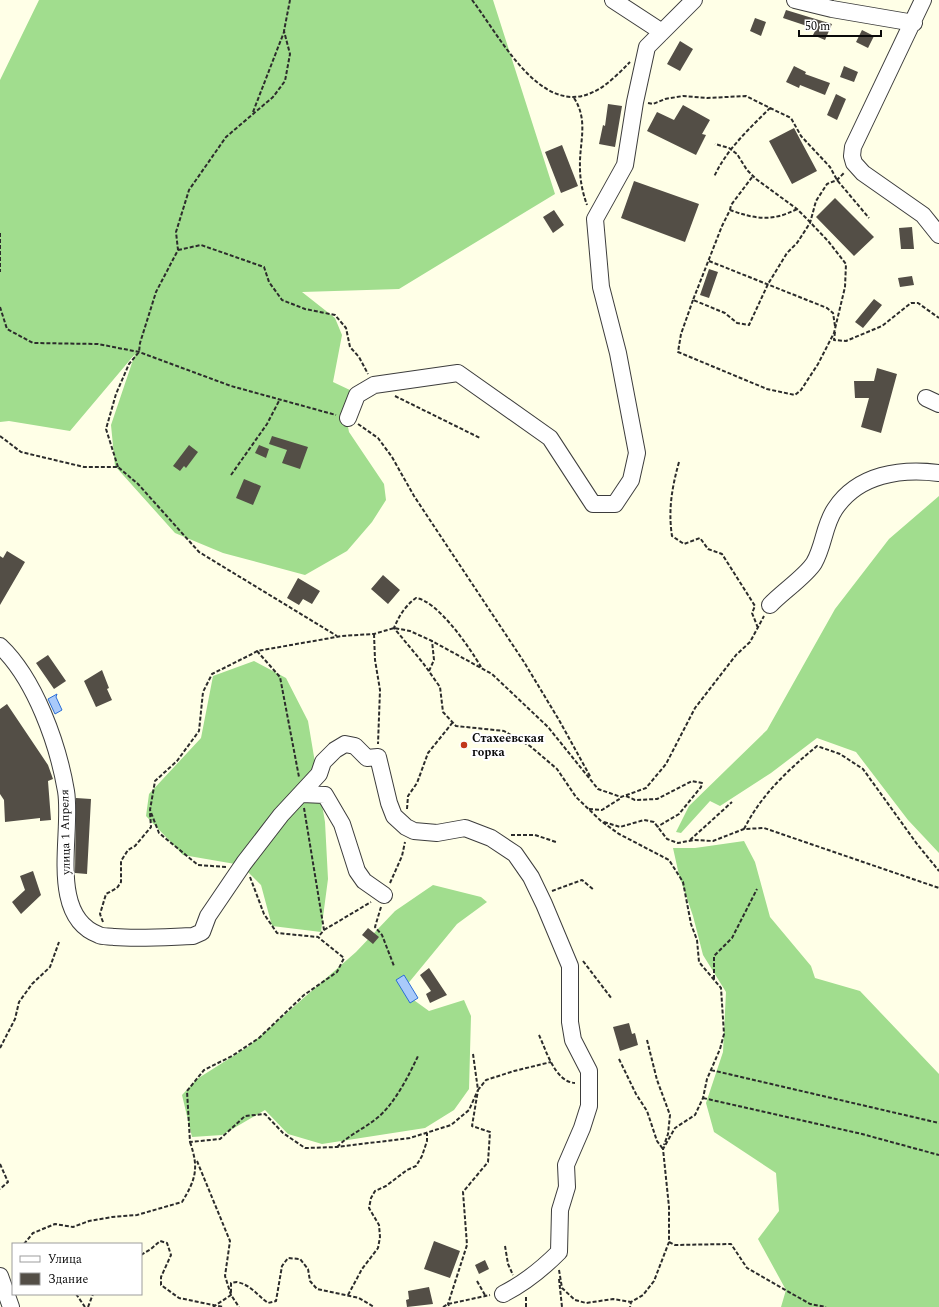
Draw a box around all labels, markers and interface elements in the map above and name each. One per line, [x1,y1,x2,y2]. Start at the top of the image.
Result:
scale bar [799,12,881,38]
text: 50 m [805,17,830,36]
place label: Стахеевская горка [472,729,544,762]
marker: Стахеевская горка [459,740,469,750]
street label: улица 1 Апреля [55,789,76,876]
legend [12,1243,142,1295]
text: Улица [48,1250,82,1269]
text: Здание [48,1270,88,1289]

